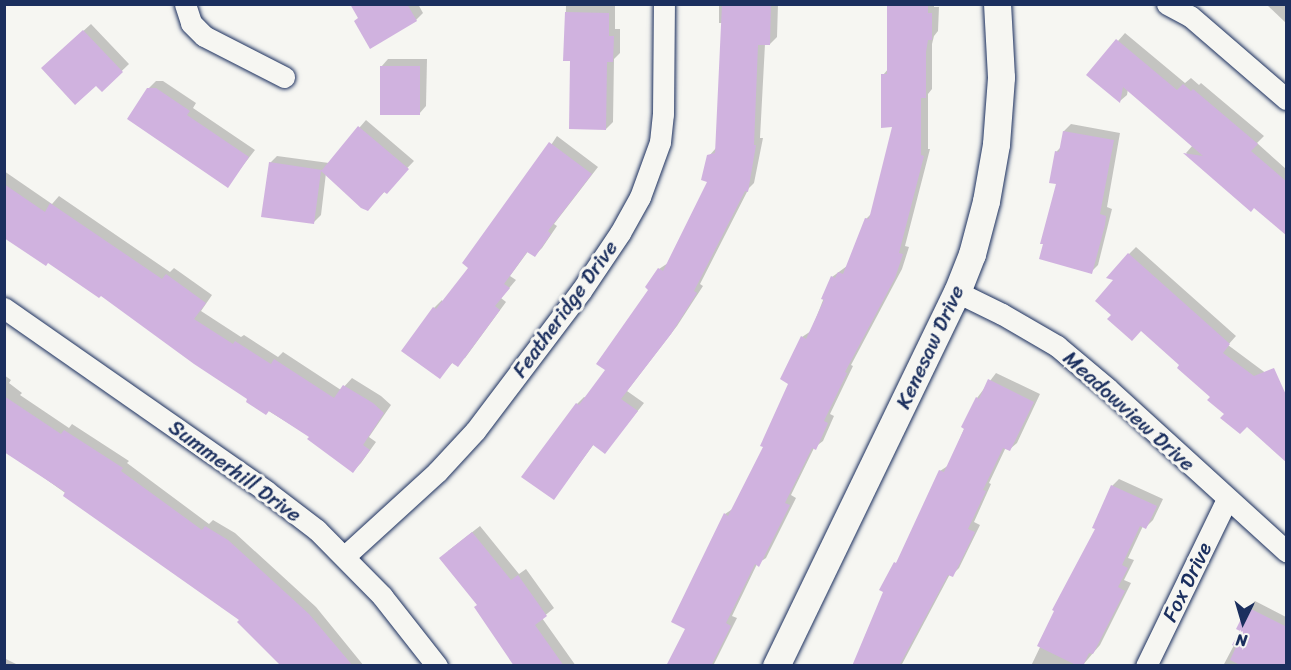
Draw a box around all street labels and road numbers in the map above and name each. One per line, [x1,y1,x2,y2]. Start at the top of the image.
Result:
street label: Featheridge Drive [507,236,623,382]
street label: Kenesaw Drive [890,281,970,413]
street label: Meadowview Drive [1058,345,1200,477]
street label: Summerhill Drive [164,414,306,528]
street label: Fox Drive [1157,538,1217,626]

